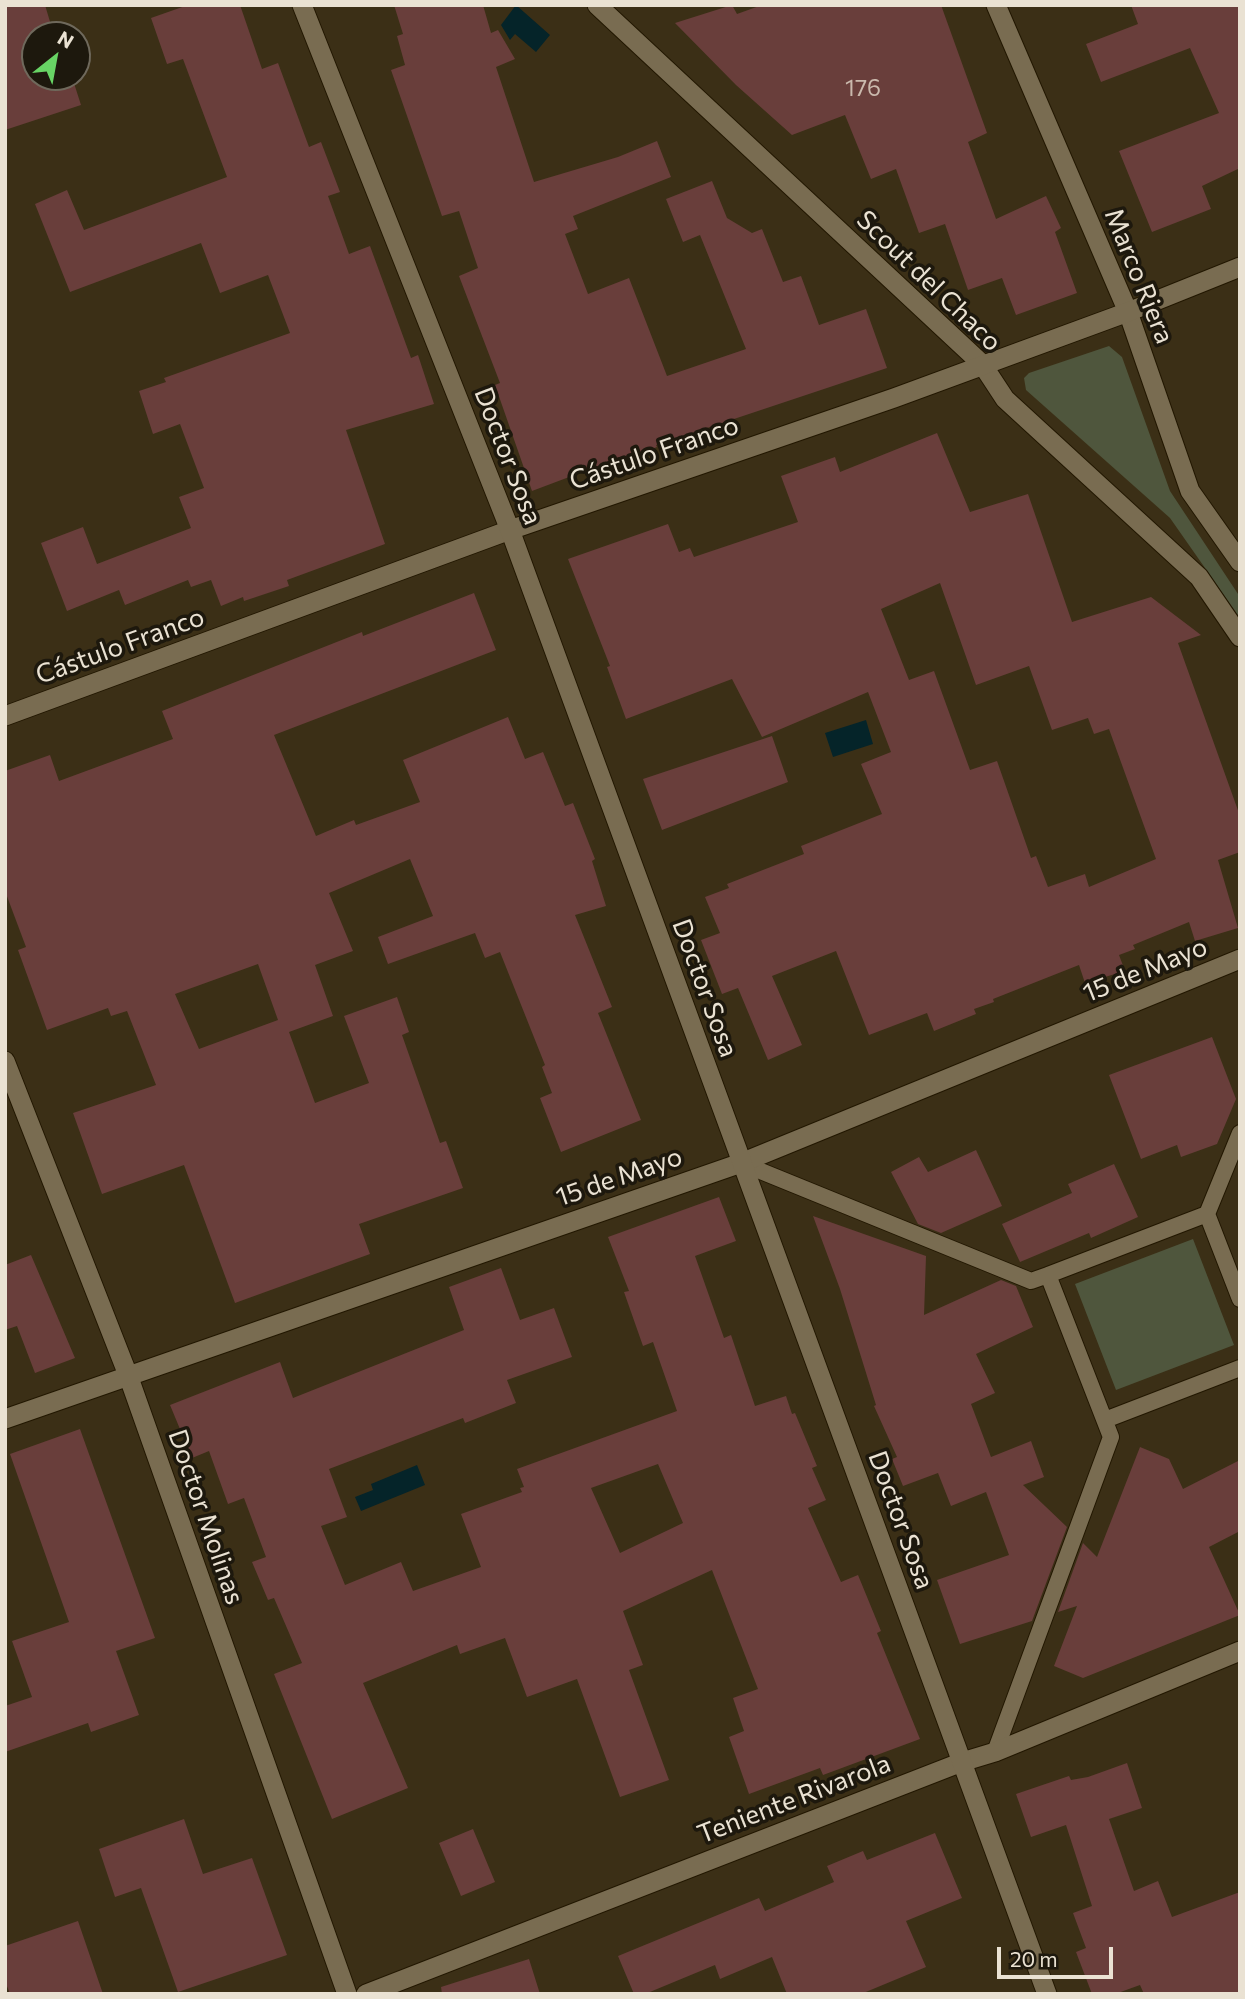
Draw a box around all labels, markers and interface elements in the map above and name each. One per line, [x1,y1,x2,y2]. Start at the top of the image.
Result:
north arrow [21,21,91,91]
text: N [54,26,78,53]
house number: 176 [845,74,881,102]
street label: Scout del Chaco [850,204,1008,358]
street label: Marco Riera [1098,204,1180,348]
street label: Doctor Sosa [467,383,549,529]
street label: Cástulo Franco [565,409,743,497]
street label: Cástulo Franco [32,601,208,691]
street label: Doctor Sosa [666,915,744,1061]
street label: 15 de Mayo [1078,931,1212,1009]
street label: 15 de Mayo [552,1141,686,1213]
street label: Doctor Molinas [161,1425,251,1609]
street label: Doctor Sosa [862,1447,940,1593]
street label: Teniente Rivarola [693,1748,895,1850]
scale bar [1000,1932,1116,1976]
text: 20 m [1010,1946,1058,1971]

